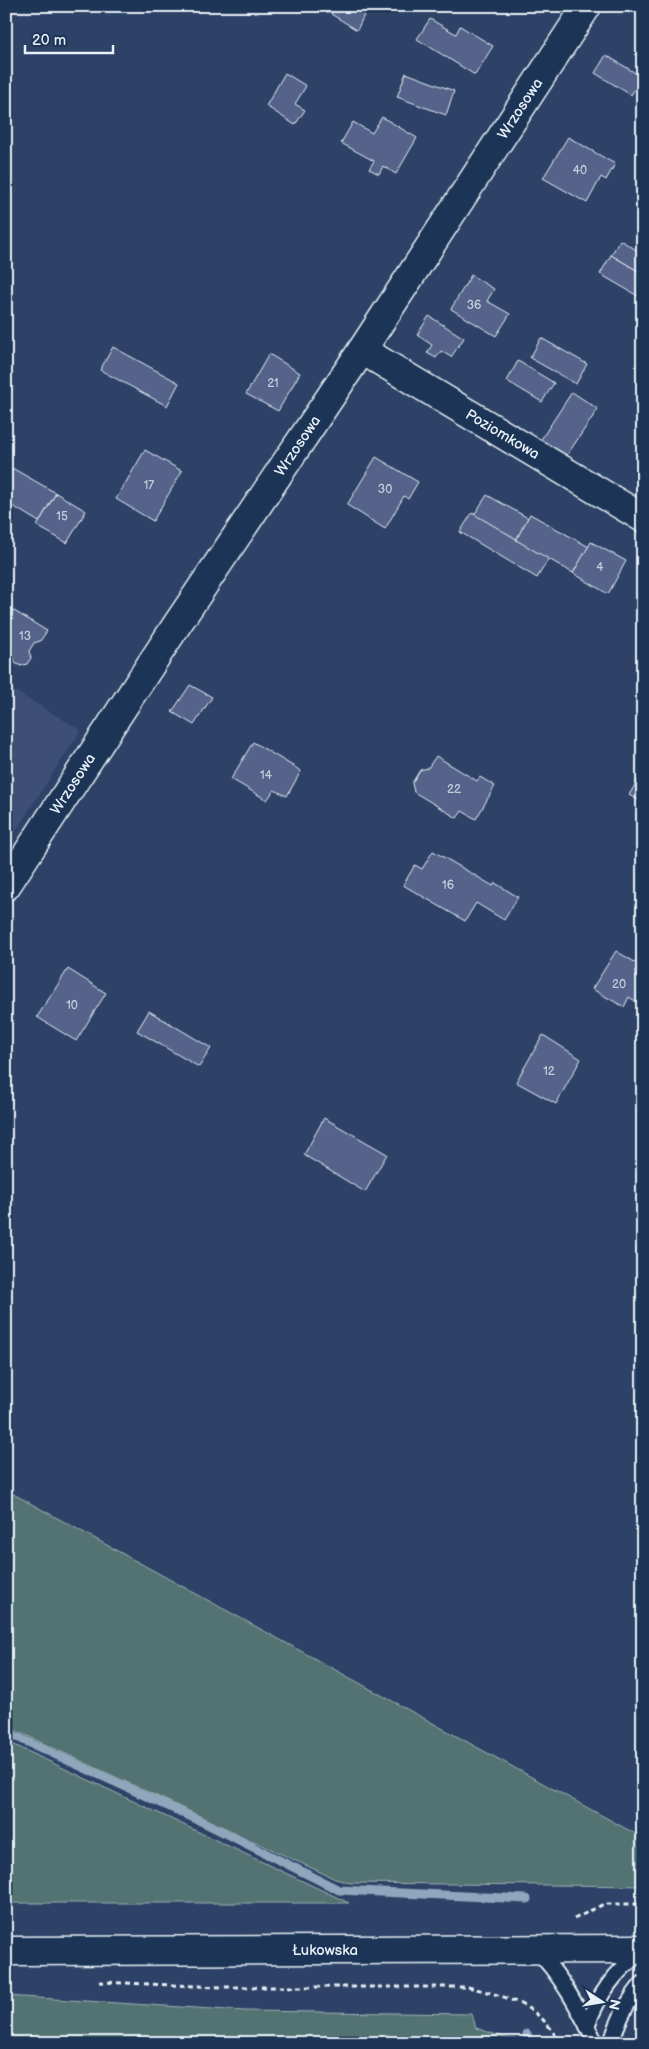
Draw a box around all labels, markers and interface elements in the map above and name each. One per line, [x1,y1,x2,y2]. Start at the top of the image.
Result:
scale bar [25,22,112,54]
text: 20 m [32,31,66,50]
street label: Wrzosowa [493,75,547,143]
house number: 40 [573,163,587,178]
house number: 36 [467,298,481,313]
house number: 21 [267,376,279,391]
street label: Poziomkowa [462,405,543,464]
street label: Wrzosowa [271,412,325,480]
house number: 17 [144,478,154,493]
house number: 30 [378,482,392,497]
house number: 15 [56,509,68,524]
house number: 4 [596,560,604,575]
house number: 13 [19,629,31,644]
street label: Wrzosowa [46,750,100,818]
house number: 14 [260,768,273,783]
house number: 22 [447,782,461,797]
house number: 16 [442,878,454,893]
house number: 20 [612,977,626,992]
house number: 10 [66,998,78,1013]
house number: 12 [543,1064,555,1079]
street label: Łukowska [292,1941,358,1960]
north arrow [576,1976,626,2026]
text: N [605,1998,624,2012]

